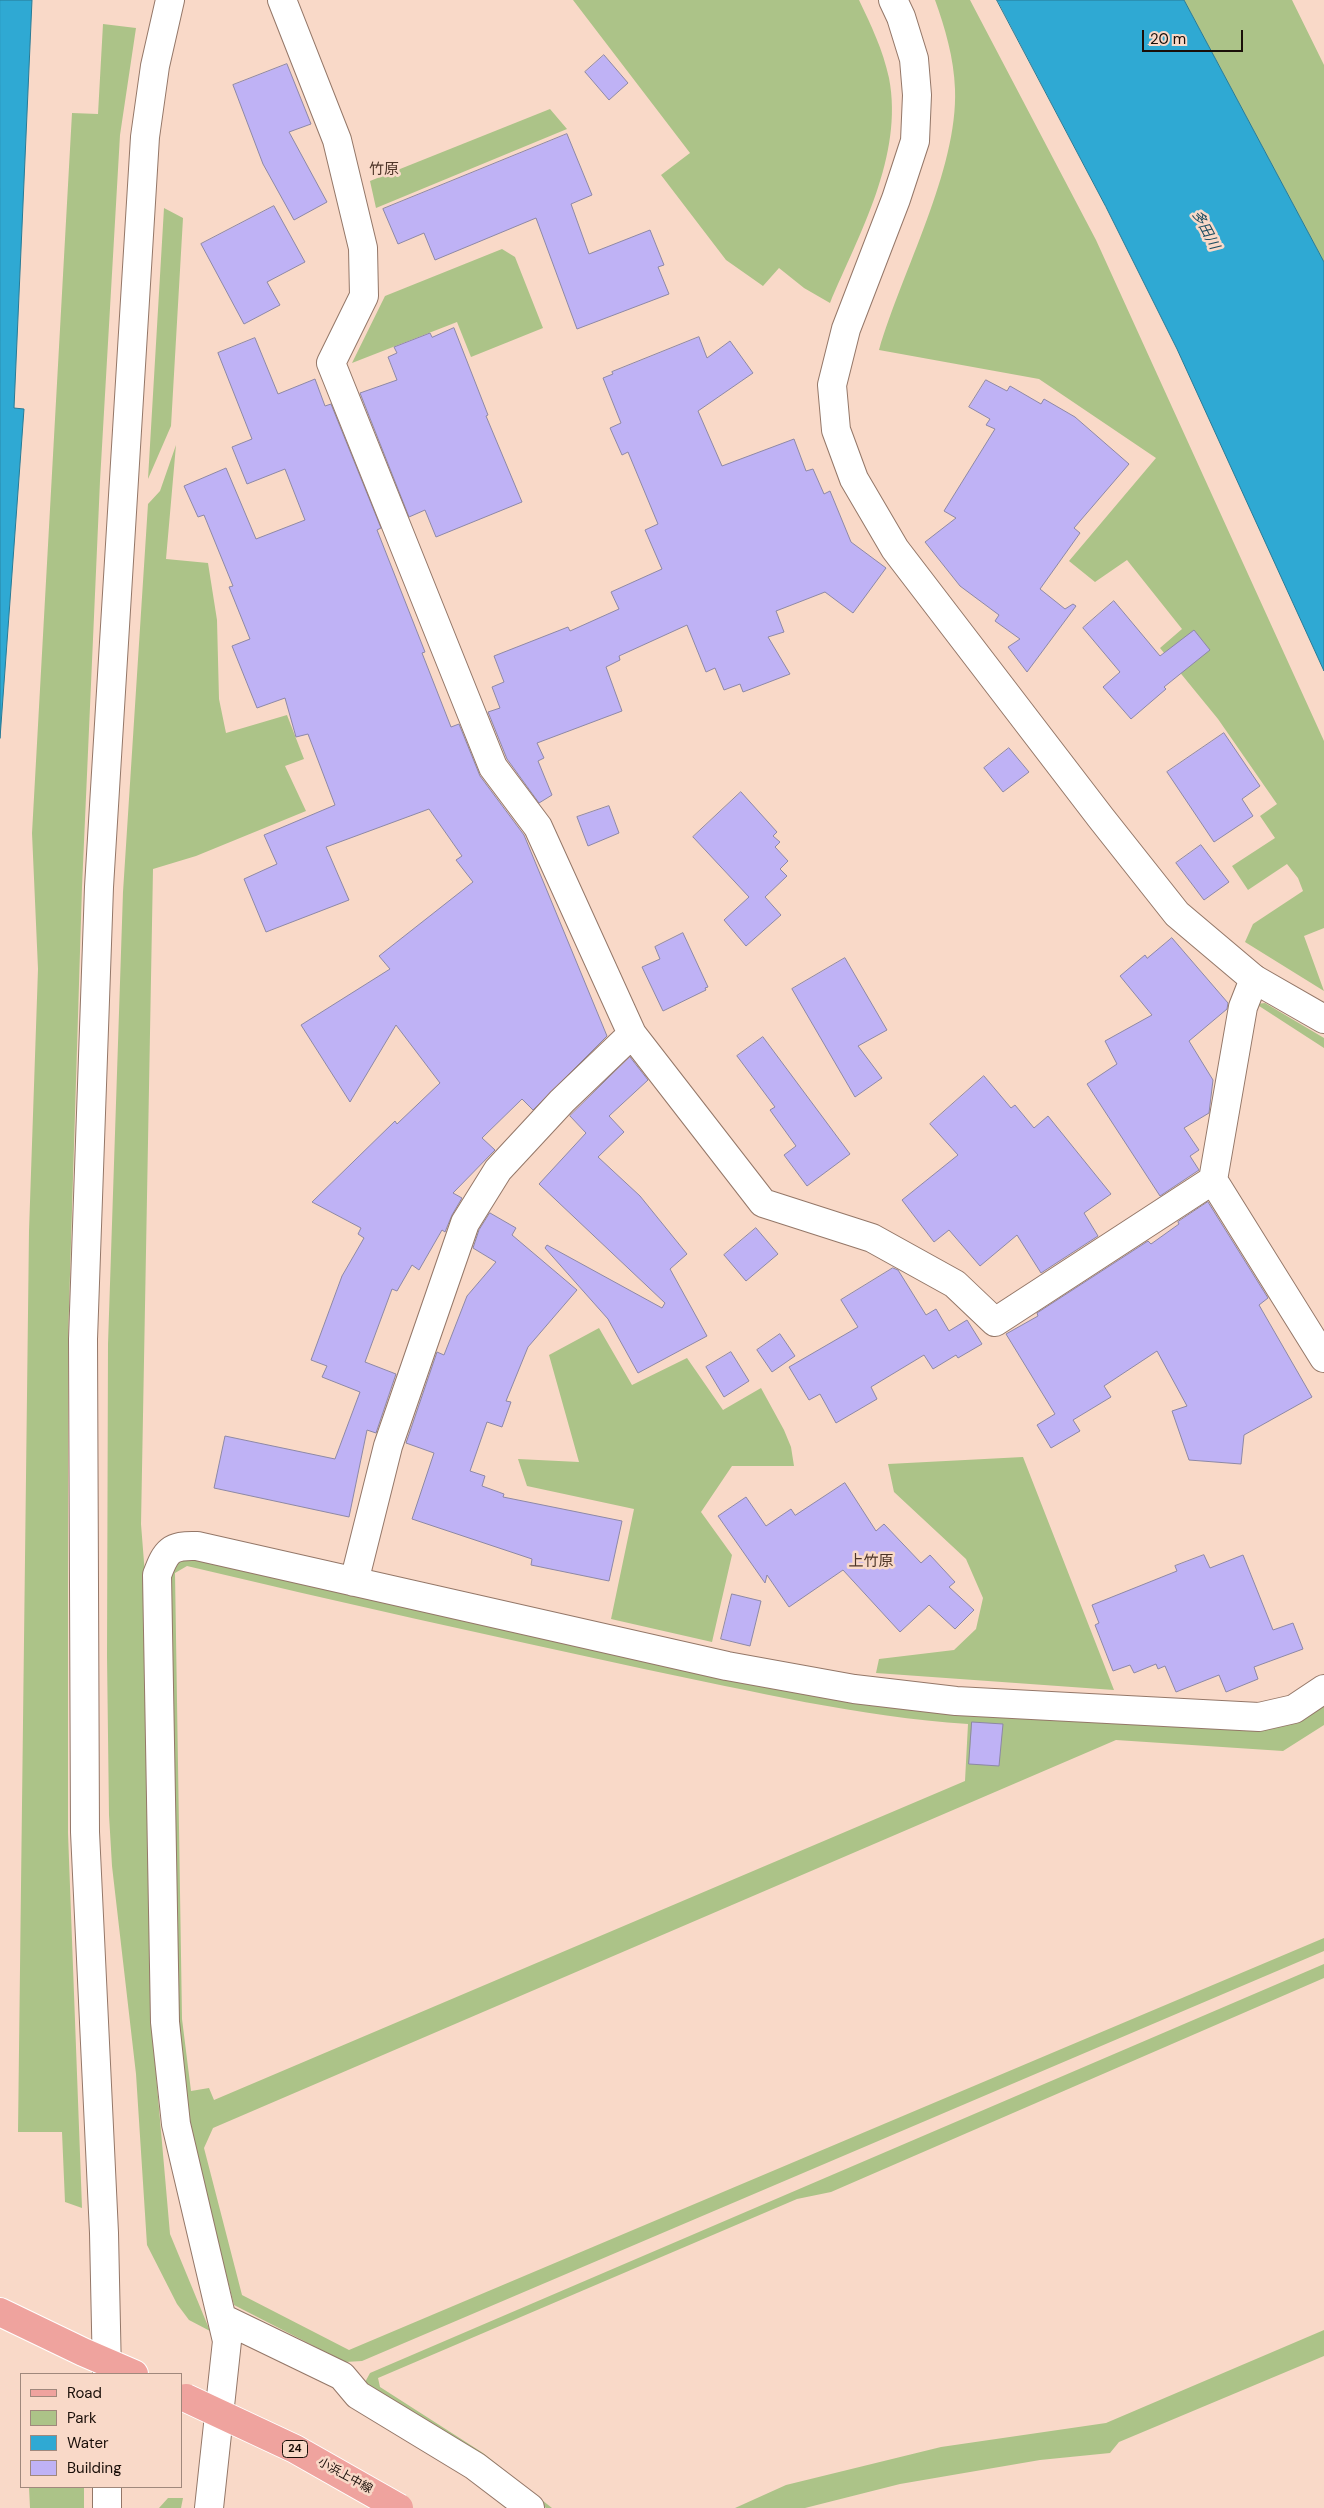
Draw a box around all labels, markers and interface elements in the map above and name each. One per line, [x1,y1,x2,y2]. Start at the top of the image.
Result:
scale bar [1144,20,1245,52]
text: 20 m [1150,29,1186,49]
district label: 竹原 [369,161,399,179]
water label: 多田川 [1188,208,1222,252]
district label: 上竹原 [849,1553,893,1571]
legend [20,2373,182,2488]
text: Road [67,2383,102,2403]
text: Park [67,2408,97,2428]
text: Water [67,2433,108,2453]
road number: 24 [282,2440,308,2458]
street label: 小浜上中線 [315,2455,375,2497]
text: Building [67,2458,122,2478]

